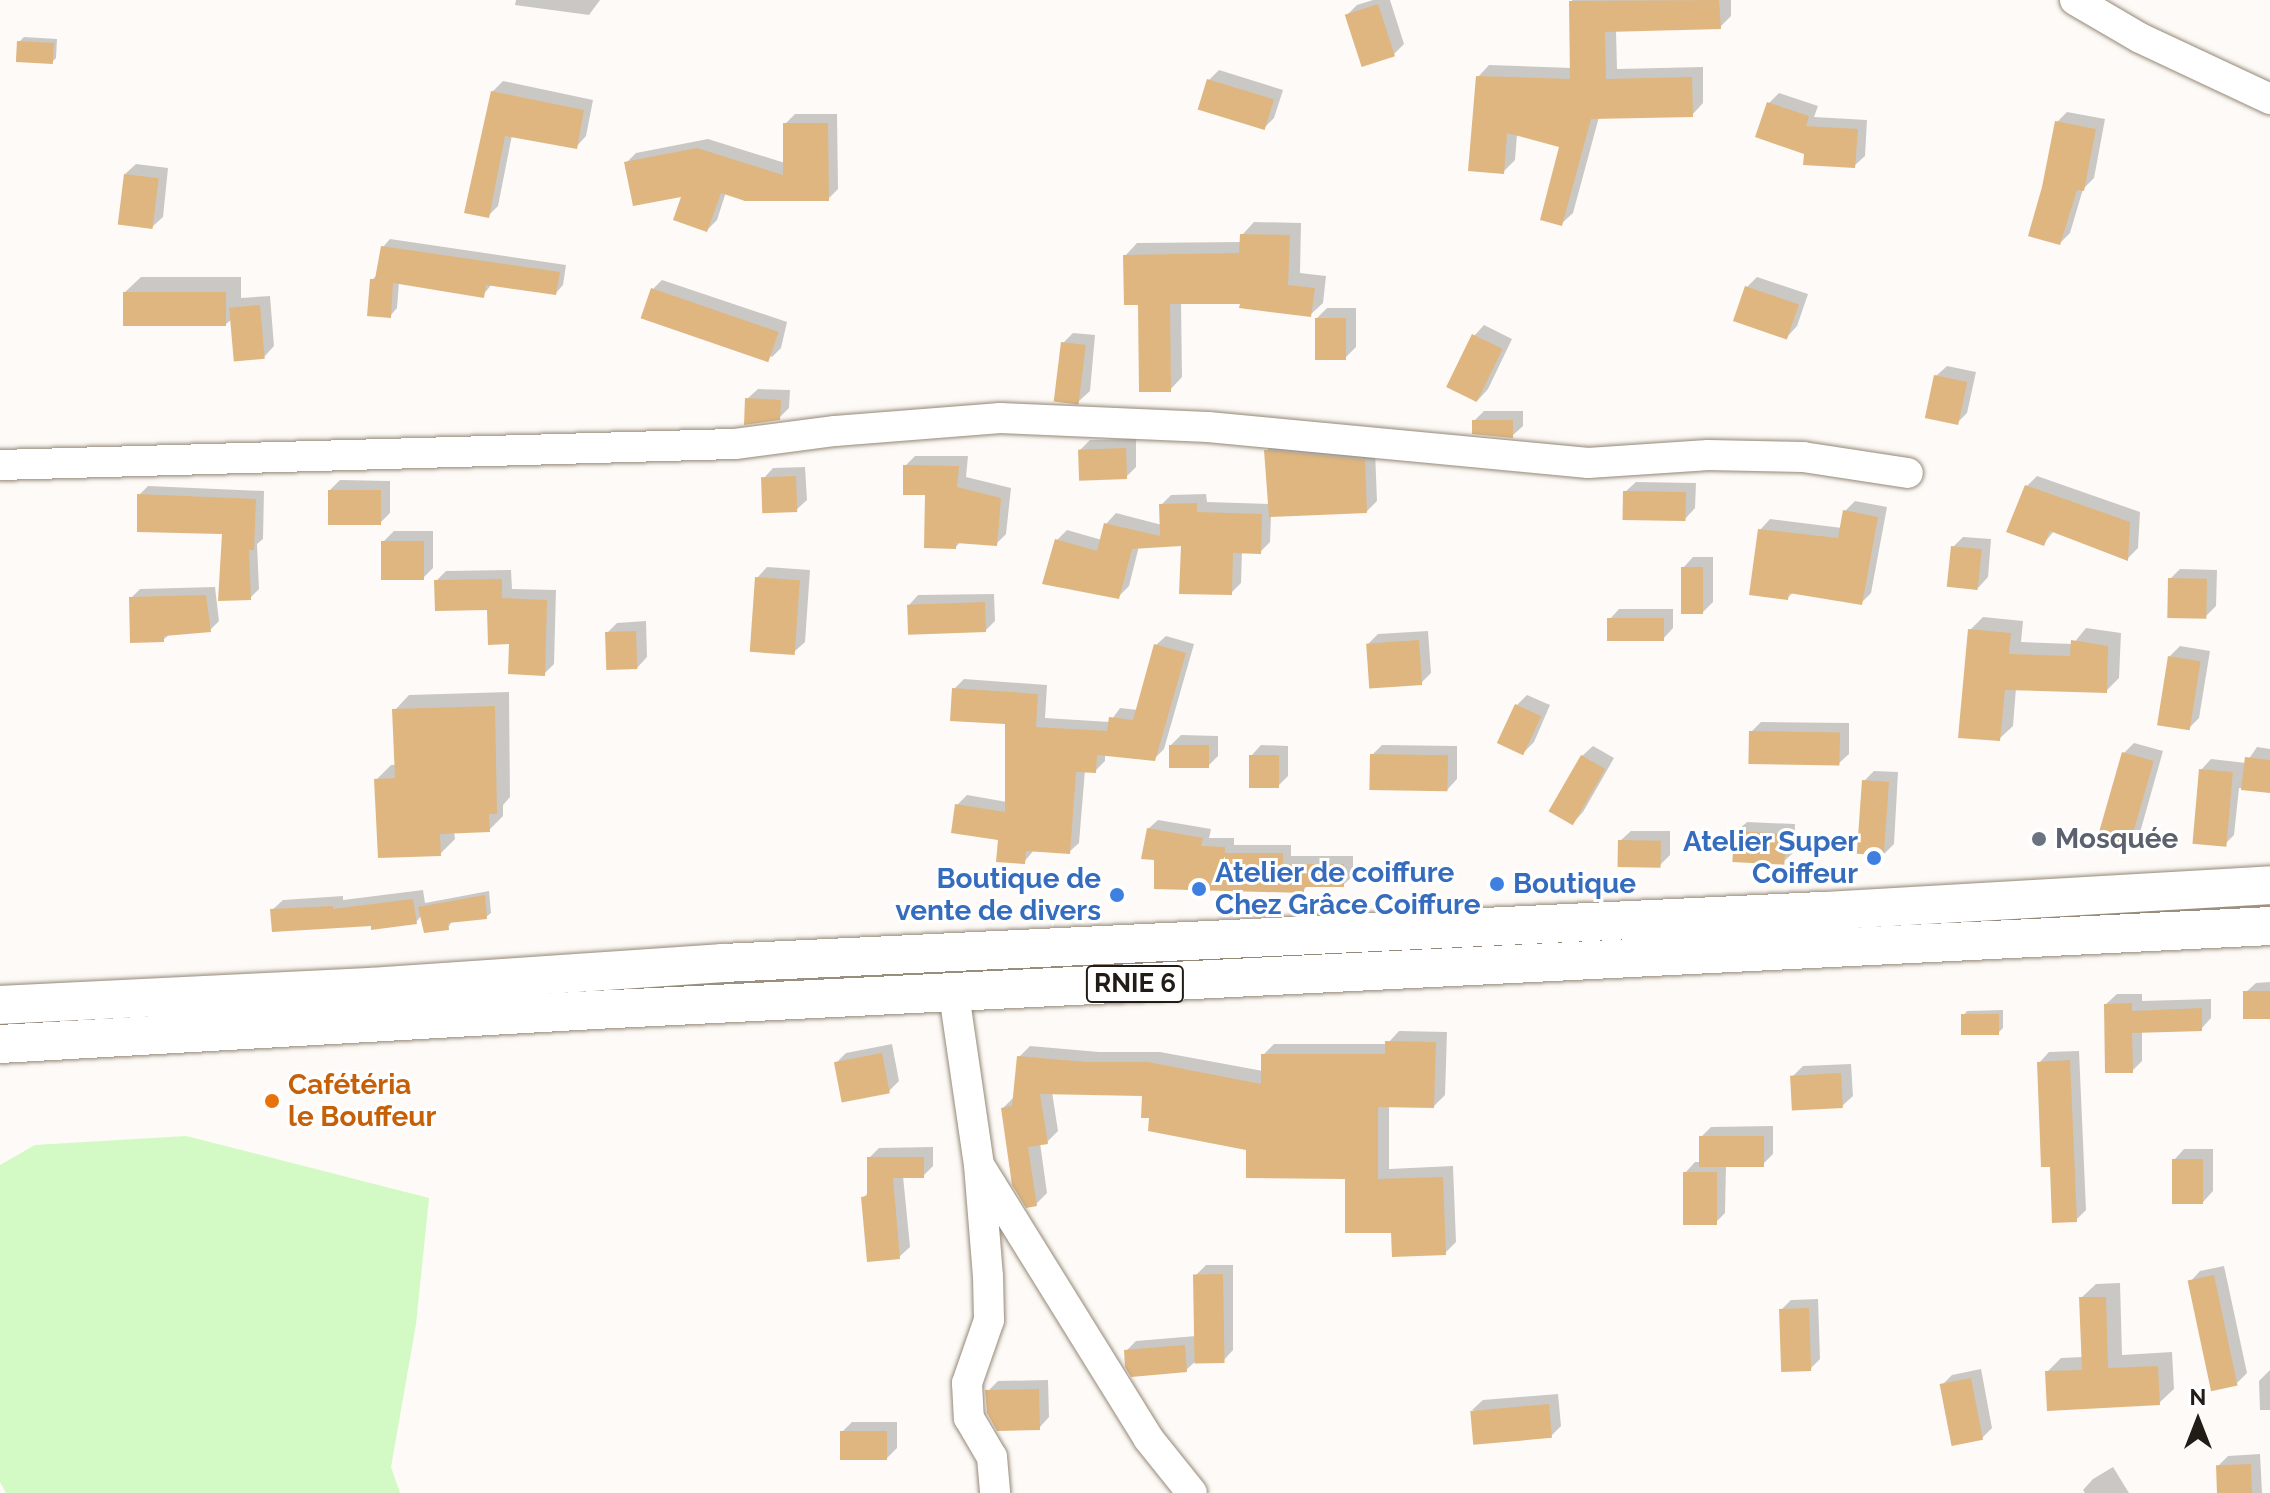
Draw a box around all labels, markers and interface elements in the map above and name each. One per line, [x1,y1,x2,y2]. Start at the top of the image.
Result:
place label: Mosquée [2055,822,2178,856]
place label: Atelier Super Coiffeur [1682,825,1858,891]
marker: Mosquée [2030,830,2048,848]
marker: Atelier Super Coiffeur [1865,849,1883,867]
place label: Atelier de coiffure Chez Grâce Coiffure [1215,856,1480,922]
place label: Boutique de vente de divers [895,862,1101,928]
place label: Boutique [1513,867,1636,901]
marker: Boutique [1488,875,1506,893]
marker: Atelier de coiffure Chez Grâce Coiffure [1190,880,1208,898]
marker: Boutique de vente de divers [1108,886,1126,904]
road number: RNIE 6 [1085,962,1185,1006]
place label: Cafétéria le Bouffeur [288,1068,436,1134]
marker: Cafétéria le Bouffeur [263,1092,281,1110]
north arrow [2158,1381,2238,1461]
text: N [2190,1384,2206,1410]

